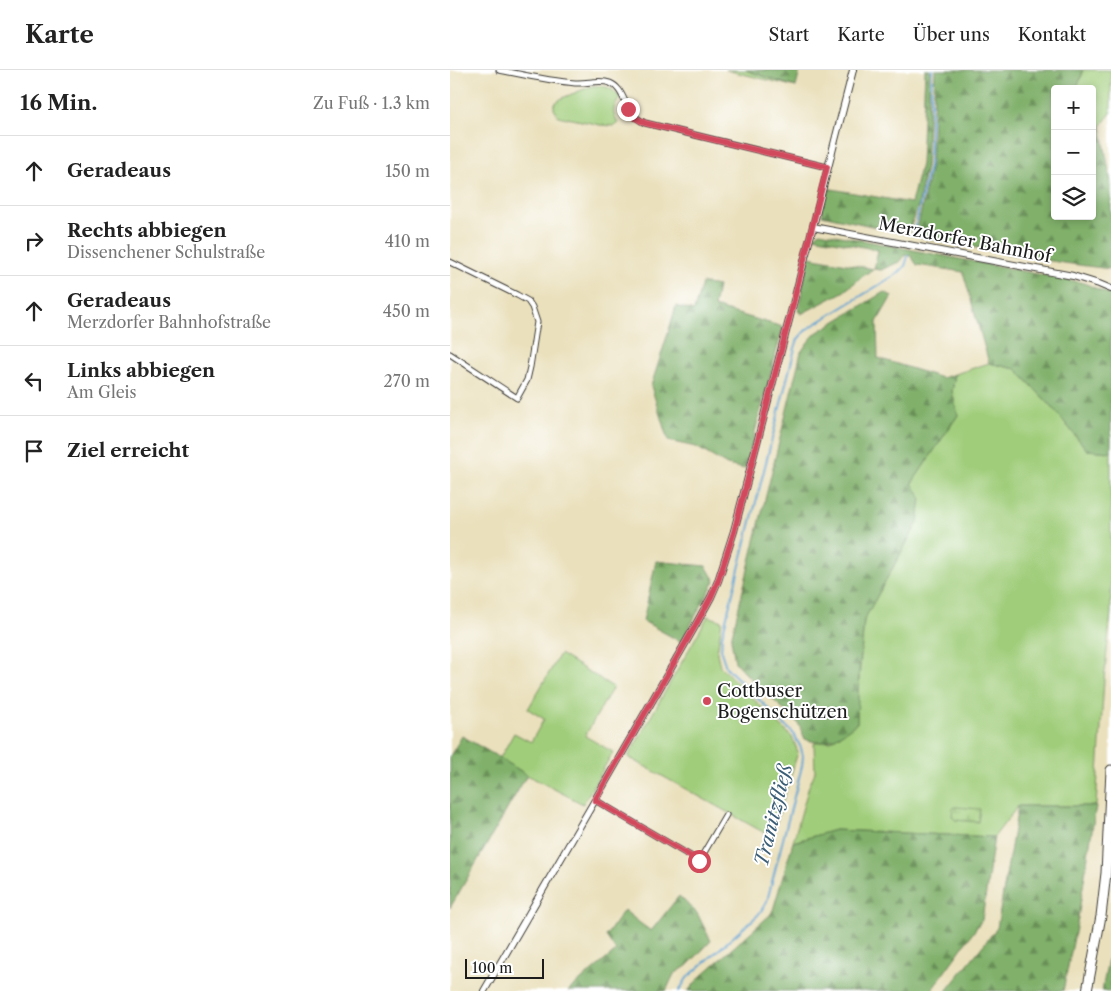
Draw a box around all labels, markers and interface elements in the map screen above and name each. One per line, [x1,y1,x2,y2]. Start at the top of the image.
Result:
text: Karte [25,20,94,49]
text: Start [769,24,809,46]
text: Karte [837,24,885,46]
text: Über uns [913,24,990,46]
text: Kontakt [1018,24,1086,46]
map controls [1051,85,1096,220]
button: + [1051,85,1096,130]
text: 16 Min. [20,90,97,115]
text: Zu Fuß · 1.3 km [313,93,430,113]
route end [617,98,640,121]
button: − [1051,130,1096,175]
icon: ahead [20,157,48,185]
text: Geradeaus [67,159,171,182]
text: 150 m [385,161,430,181]
button: layers [1051,175,1096,220]
street label: Merzdorfer Bahnhof [877,212,1056,268]
text: Rechts abbiegen [67,219,227,242]
icon: right [20,227,48,255]
text: 410 m [385,231,430,251]
text: Dissenchener Schulstraße [67,242,265,262]
text: Geradeaus [67,289,171,312]
icon: ahead [20,297,48,325]
text: 450 m [383,301,430,321]
text: Merzdorfer Bahnhofstraße [67,312,271,332]
text: Links abbiegen [67,359,215,382]
icon: left [20,367,48,395]
text: 270 m [384,371,430,391]
text: Am Gleis [67,382,136,402]
icon: arrive [20,437,48,465]
text: Ziel erreicht [67,439,189,462]
place label: Cottbuser Bogenschützen [717,680,848,723]
marker: Cottbuser Bogenschützen [701,695,713,707]
water label: Tranitzfließ [750,762,797,869]
route start [688,850,711,873]
scale bar [465,956,544,979]
text: 100 m [472,959,512,977]

